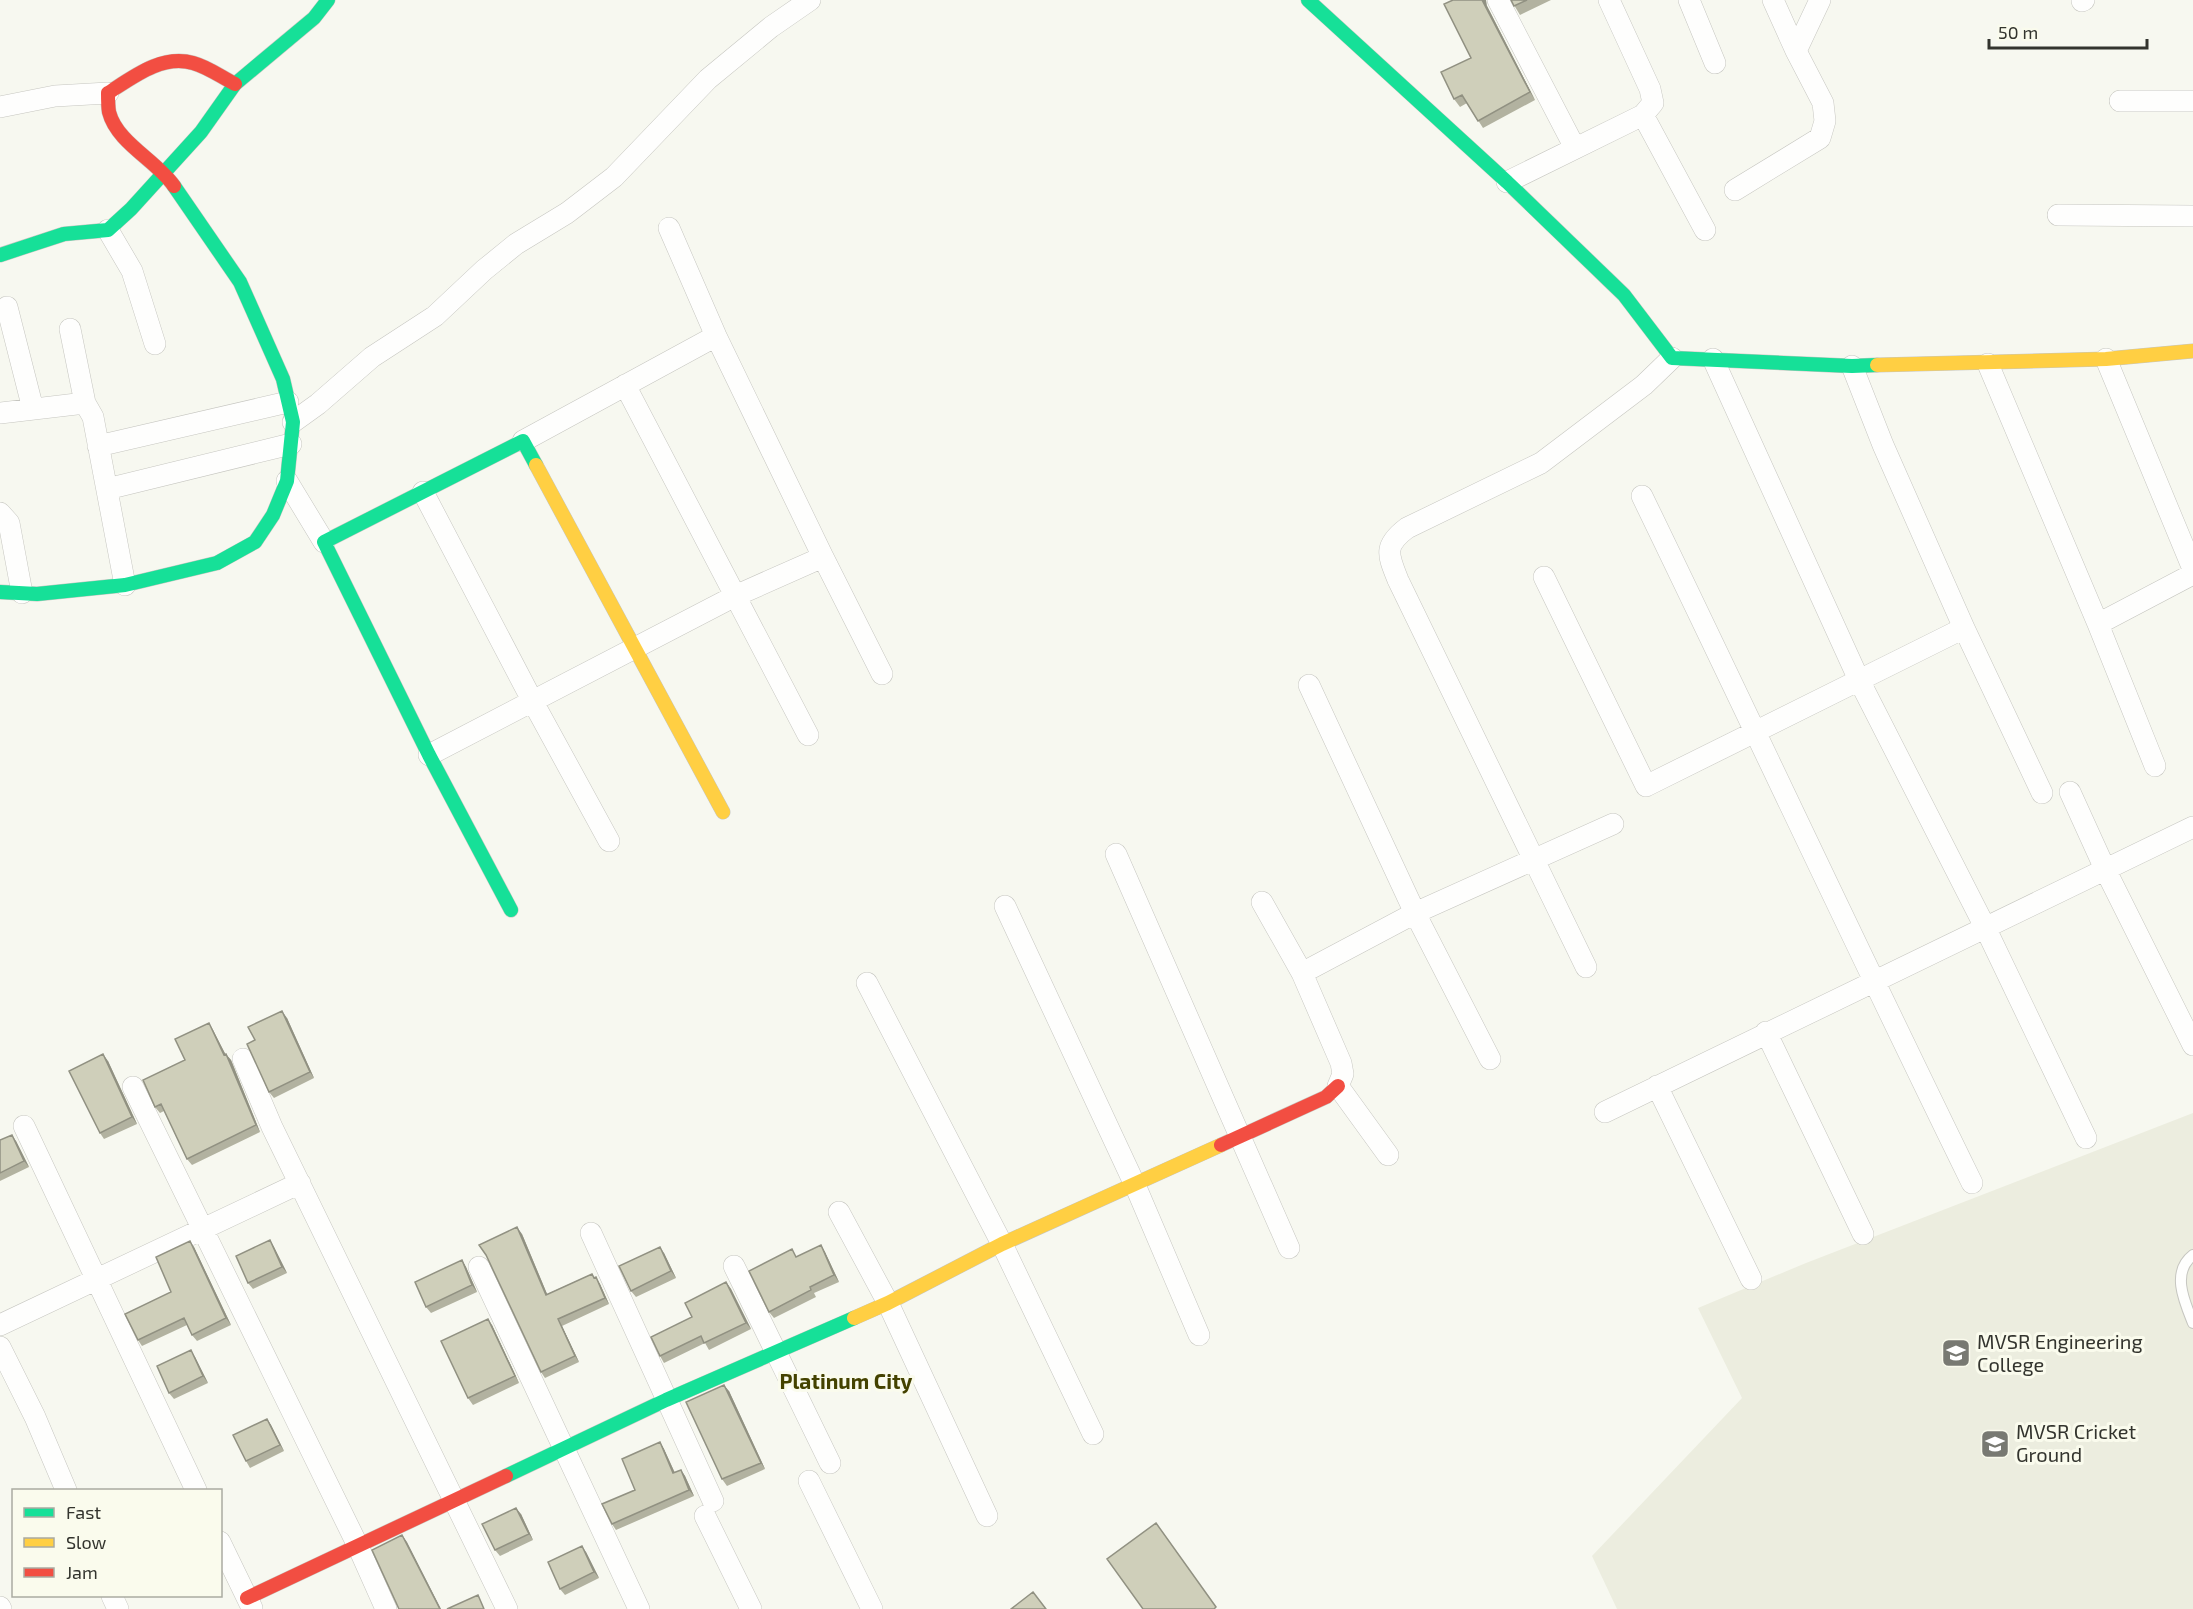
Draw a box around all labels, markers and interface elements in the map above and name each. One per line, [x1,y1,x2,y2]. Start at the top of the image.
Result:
scale bar [1989,12,2146,50]
text: 50 m [1998,21,2038,43]
place label: MVSR Engineering College [1977,1329,2143,1376]
school or university icon: MVSR Engineering College [1940,1337,1972,1369]
district label: Platinum City [780,1368,913,1394]
place label: MVSR Cricket Ground [2016,1419,2137,1466]
school or university icon: MVSR Cricket Ground [1979,1428,2011,1460]
legend [12,1489,222,1597]
text: Fast [66,1501,101,1523]
text: Slow [66,1531,107,1553]
text: Jam [66,1561,98,1583]

